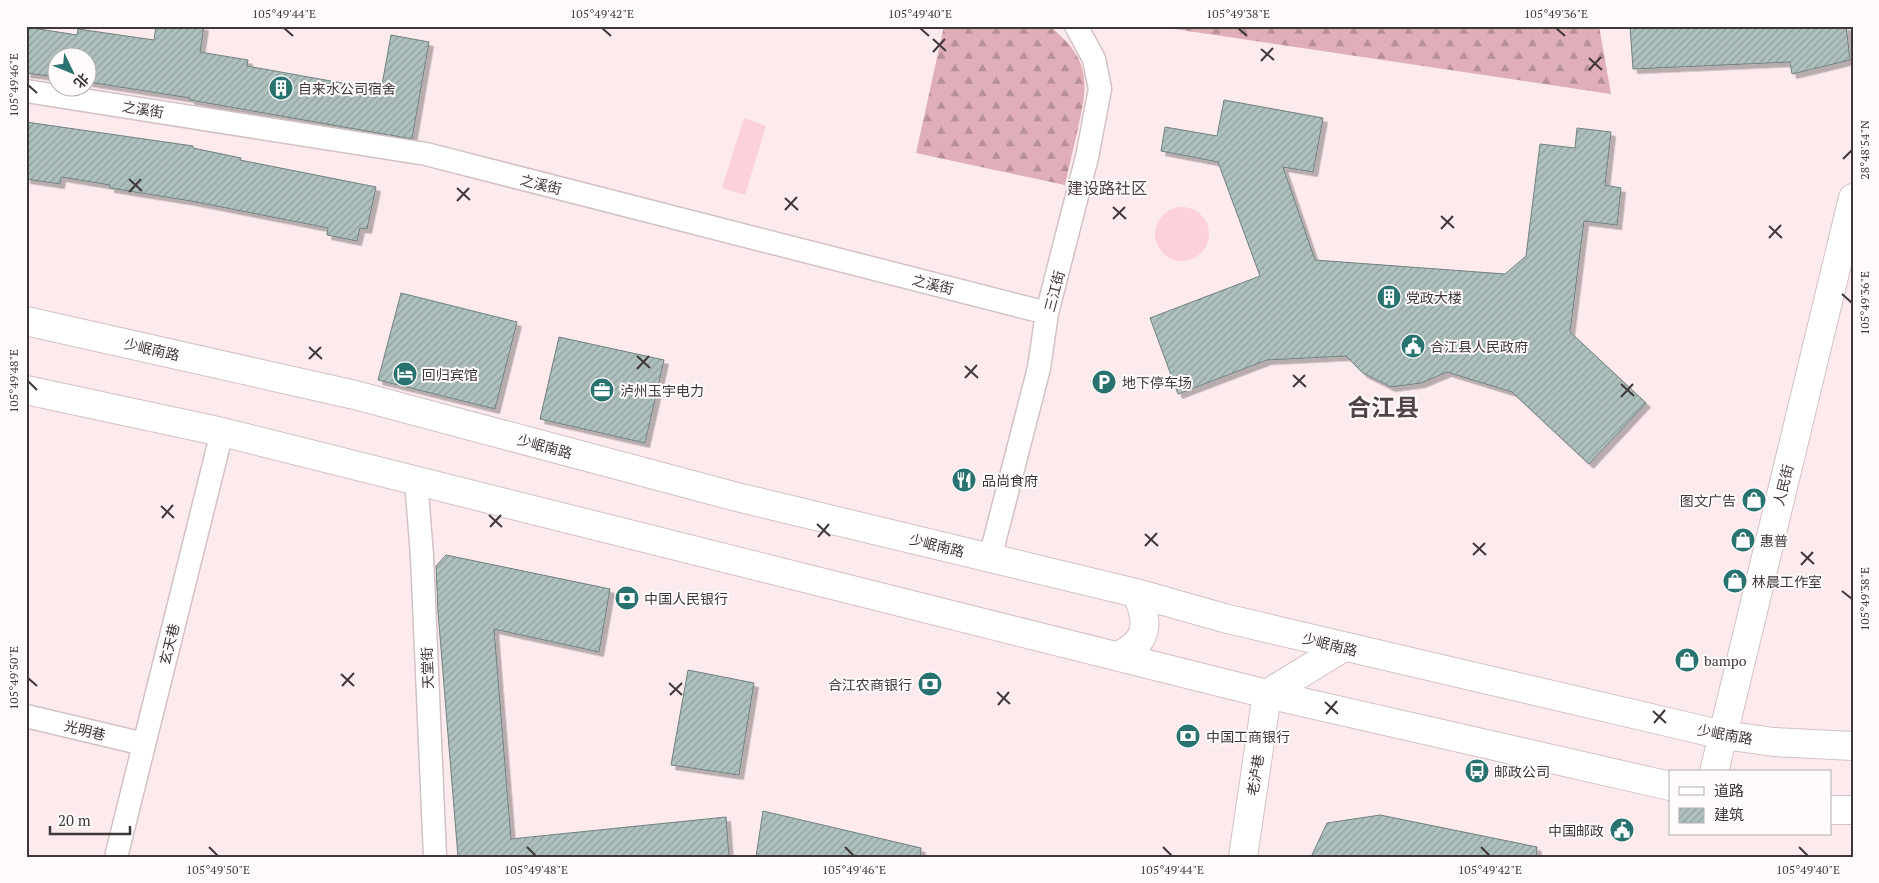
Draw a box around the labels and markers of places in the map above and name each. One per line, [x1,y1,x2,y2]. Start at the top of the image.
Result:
building icon: 自来水公司宿舍 [268,75,294,101]
place label: 自来水公司宿舍 [298,79,396,98]
building icon: 党政大楼 [1376,284,1402,310]
place label: 党政大楼 [1406,288,1462,307]
public building icon: 合江县人民政府 [1400,333,1426,359]
place label: 合江县人民政府 [1430,337,1528,356]
hotel icon: 回归宾馆 [392,361,418,387]
place label: 回归宾馆 [422,365,478,384]
parking icon: 地下停车场 [1091,369,1117,395]
place label: 地下停车场 [1122,373,1192,392]
office icon: 泸州玉宇电力 [589,377,615,403]
place label: 泸州玉宇电力 [620,381,704,400]
restaurant icon: 品尚食府 [951,467,977,493]
place label: 品尚食府 [982,471,1038,490]
shop icon: 图文广告 [1741,487,1767,513]
place label: 图文广告 [1680,491,1736,510]
shop icon: 惠普 [1730,527,1756,553]
place label: 惠普 [1760,531,1788,550]
shop icon: 林晨工作室 [1722,568,1748,594]
place label: 林晨工作室 [1752,572,1822,591]
bank icon: 中国人民银行 [614,585,640,611]
place label: 中国人民银行 [644,589,728,608]
shop icon: bampo [1674,647,1700,673]
place label: bampo [1704,651,1747,670]
bank icon: 合江农商银行 [917,671,943,697]
place label: 合江农商银行 [828,675,912,694]
bank icon: 中国工商银行 [1175,723,1201,749]
place label: 中国工商银行 [1206,727,1290,746]
bus stop icon: 邮政公司 [1464,758,1490,784]
place label: 邮政公司 [1494,762,1550,781]
public building icon: 中国邮政 [1609,817,1635,843]
place label: 中国邮政 [1548,821,1604,840]

